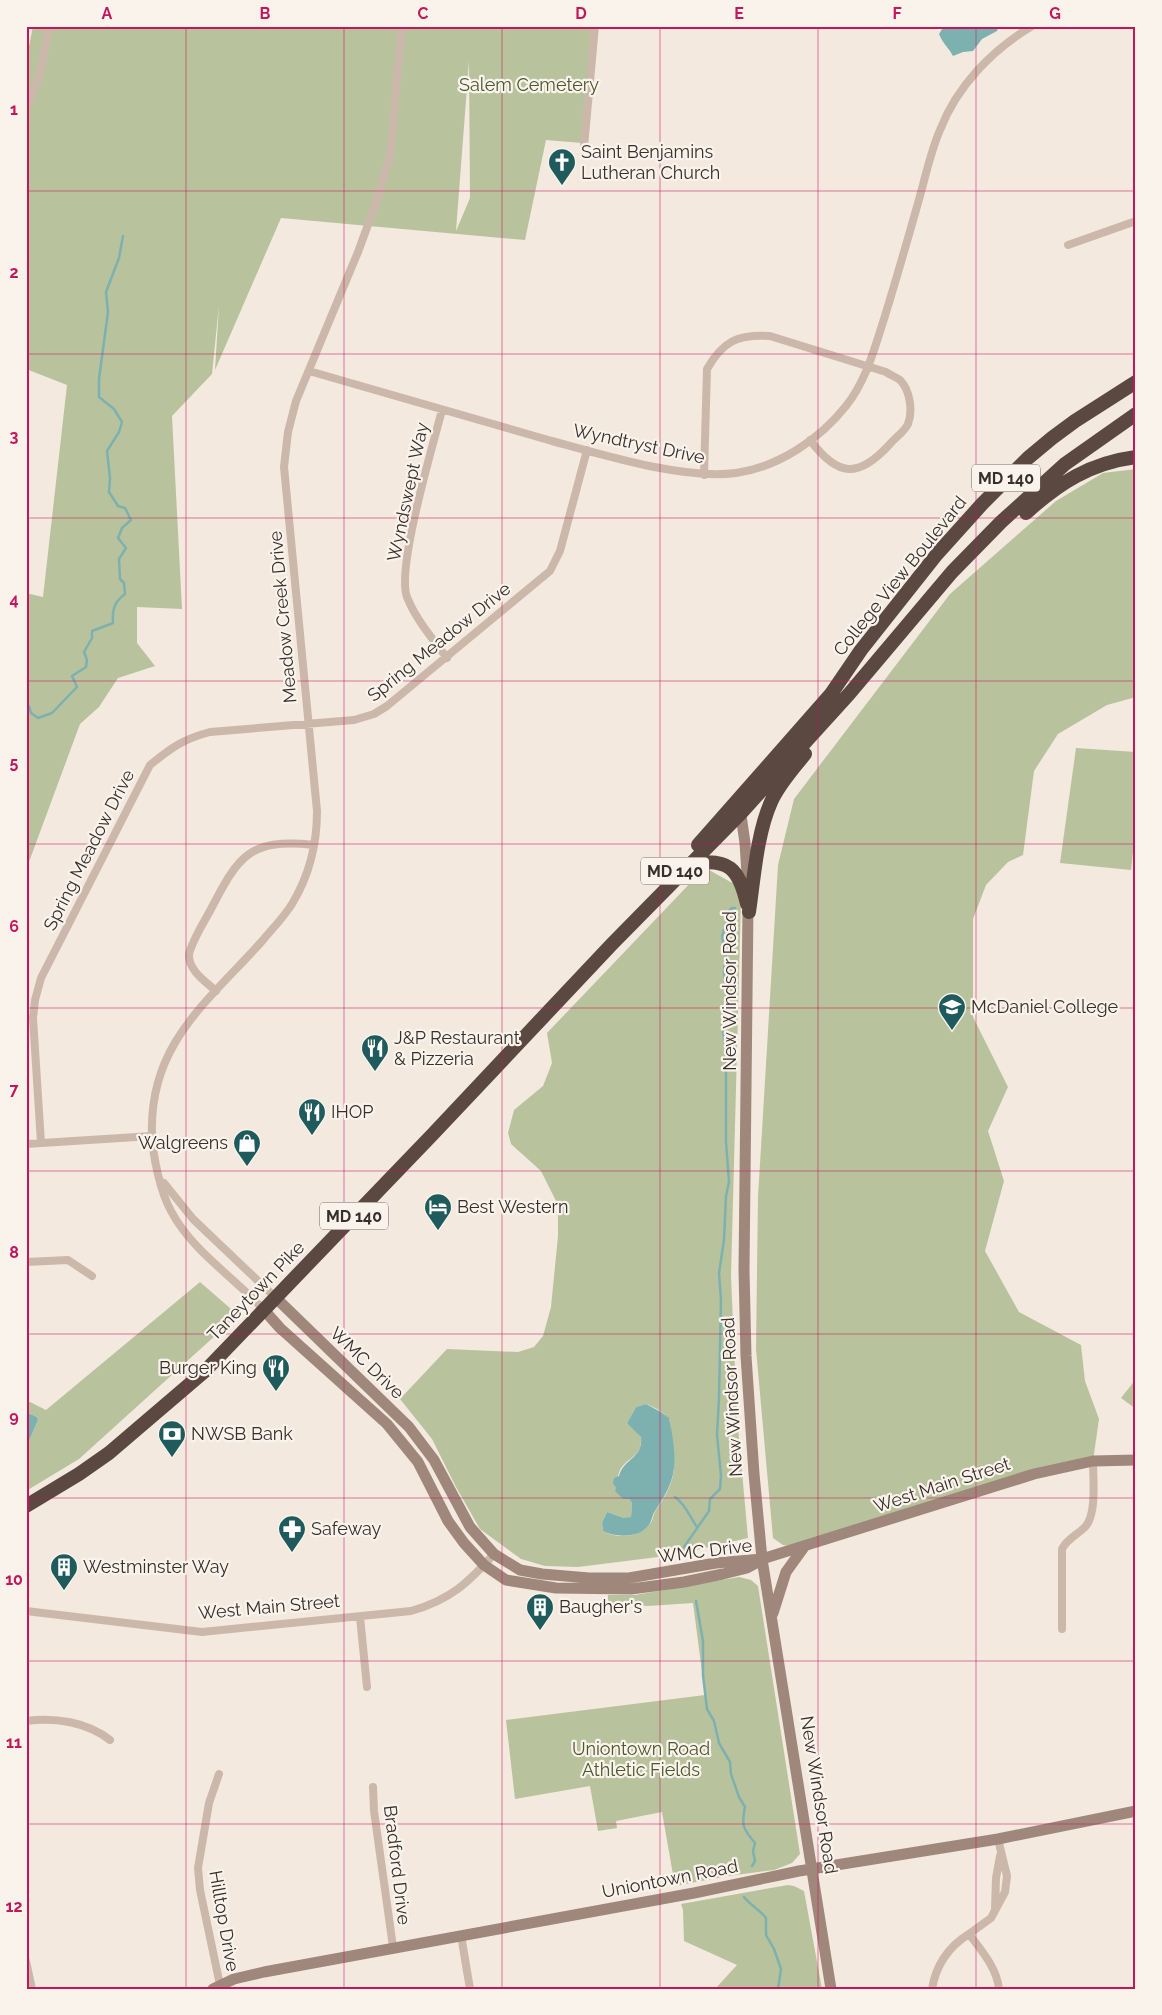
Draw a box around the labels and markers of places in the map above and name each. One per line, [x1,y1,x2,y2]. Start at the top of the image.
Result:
place label: Saint Benjamins Lutheran Church [581,141,720,183]
church icon: Saint Benjamins Lutheran Church [547,147,577,186]
school or university icon: McDaniel College [937,992,967,1031]
place label: McDaniel College [971,996,1119,1017]
place label: J&P Restaurant & Pizzeria [394,1027,520,1069]
restaurant icon: J&P Restaurant & Pizzeria [360,1033,390,1072]
restaurant icon: IHOP [297,1097,327,1136]
place label: IHOP [331,1101,373,1122]
shop icon: Walgreens [232,1128,262,1167]
place label: Walgreens [138,1132,228,1153]
hotel icon: Best Western [423,1192,453,1231]
place label: Best Western [457,1196,568,1217]
restaurant icon: Burger King [261,1353,291,1392]
place label: Burger King [159,1357,257,1378]
bank icon: NWSB Bank [157,1419,187,1458]
place label: NWSB Bank [191,1423,293,1444]
pharmacy icon: Safeway [277,1514,307,1553]
place label: Safeway [311,1518,382,1539]
building icon: Westminster Way [49,1552,79,1591]
place label: Westminster Way [83,1556,229,1577]
building icon: Baugher's [525,1592,555,1631]
place label: Baugher's [559,1596,642,1617]

